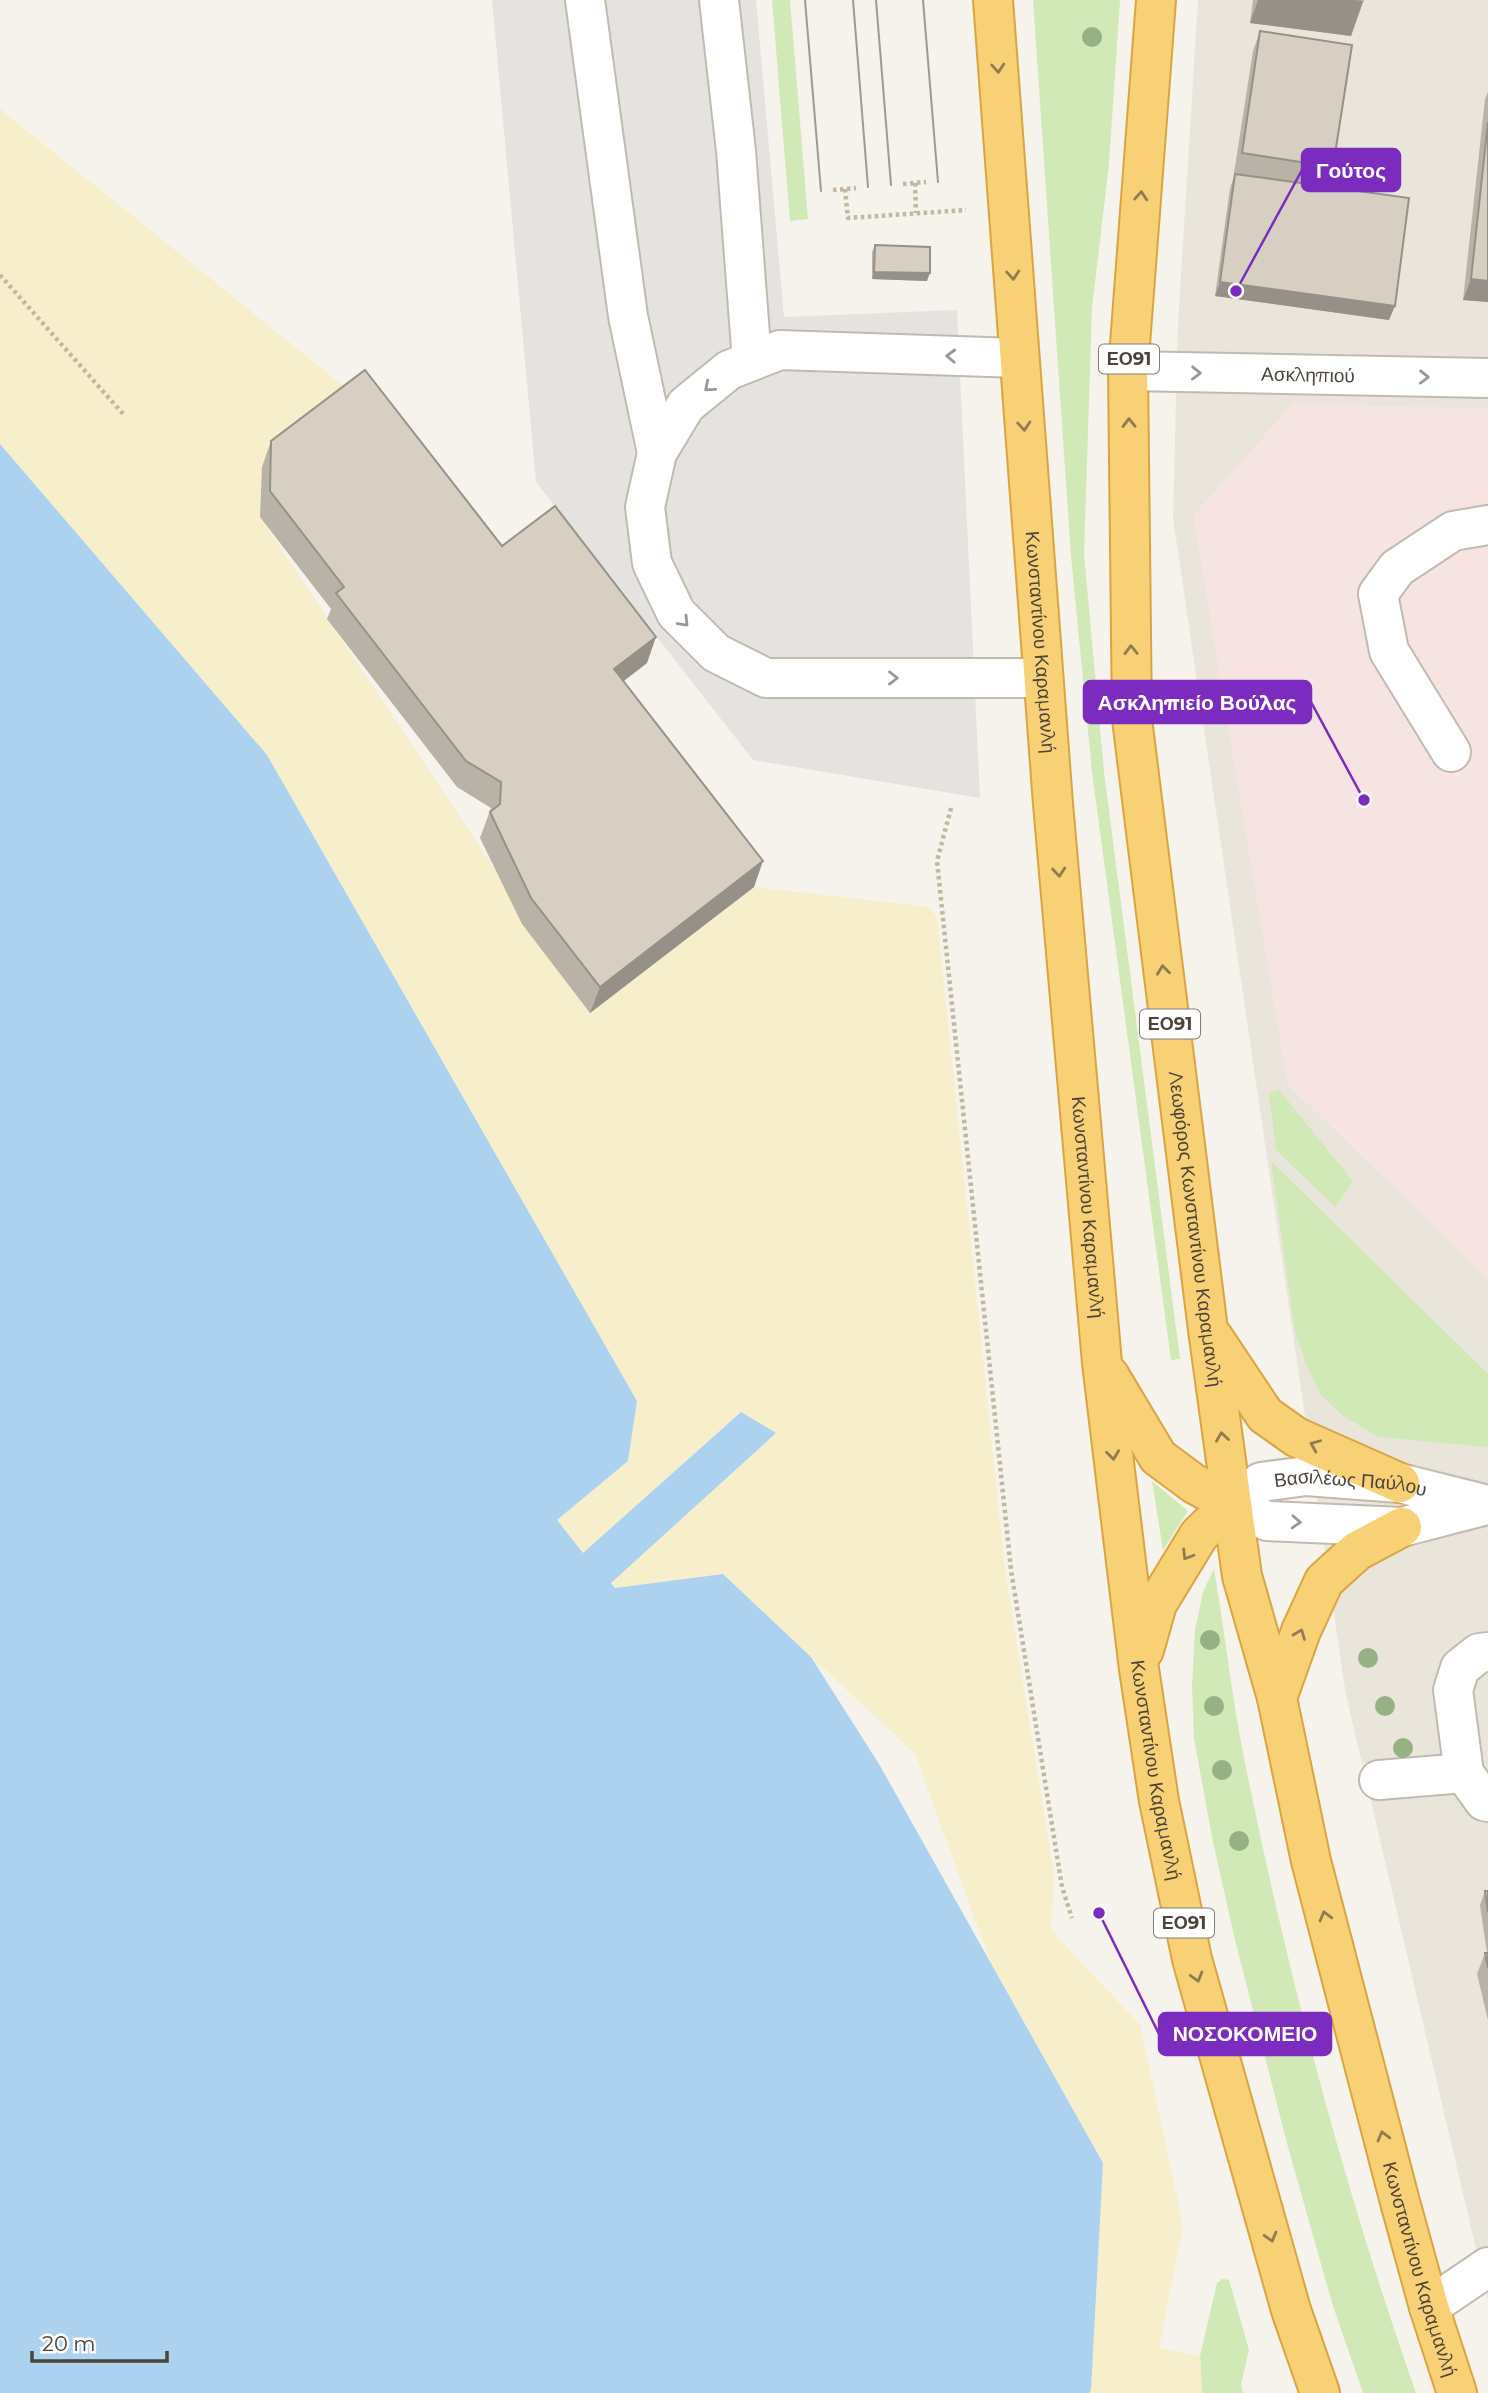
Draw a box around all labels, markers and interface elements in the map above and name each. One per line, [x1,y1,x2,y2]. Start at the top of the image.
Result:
one-way arrow [990,63,1005,74]
callout: Γούτος [1302,149,1400,191]
text: Γούτος [1316,158,1386,183]
one-way arrow [1133,190,1148,201]
one-way arrow [1006,269,1021,280]
road number: ΕΟ91 [1099,344,1159,374]
one-way arrow [945,348,956,363]
street label: Ασκληπιού [1261,362,1355,387]
one-way arrow [1191,365,1202,380]
one-way arrow [1419,369,1429,385]
one-way arrow [704,378,716,391]
one-way arrow [1121,417,1136,428]
one-way arrow [1016,421,1031,432]
street label: Κωνσταντίνου Καραμανλή [1021,530,1061,754]
one-way arrow [676,613,689,626]
one-way arrow [1123,645,1139,655]
one-way arrow [888,670,899,686]
callout: Ασκληπιείο Βούλας [1084,681,1311,723]
text: Ασκληπιείο Βούλας [1098,690,1297,715]
one-way arrow [1051,867,1066,878]
one-way arrow [1156,965,1171,976]
road number: ΕΟ91 [1140,1009,1200,1038]
street label: Λεωφόρος Κωνσταντίνου Καραμανλή [1164,1070,1227,1388]
street label: Κωνσταντίνου Καραμανλή [1067,1095,1110,1319]
one-way arrow [1215,1431,1230,1443]
one-way arrow [1310,1439,1322,1453]
one-way arrow [1106,1449,1121,1461]
street label: Βασιλέως Παύλου [1273,1464,1429,1501]
one-way arrow [1291,1514,1302,1529]
one-way arrow [1182,1548,1195,1561]
one-way arrow [1292,1628,1306,1640]
street label: Κωνσταντίνου Καραμανλή [1126,1659,1187,1882]
road number: ΕΟ91 [1154,1909,1214,1938]
one-way arrow [1319,1910,1333,1922]
one-way arrow [1189,1971,1203,1983]
callout: ΝΟΣΟΚΟΜΕΙΟ [1159,2013,1331,2055]
text: ΝΟΣΟΚΟΜΕΙΟ [1173,2021,1317,2046]
one-way arrow [1377,2131,1391,2143]
street label: Κωνσταντίνου Καραμανλή [1378,2159,1462,2380]
one-way arrow [1262,2231,1277,2243]
scale bar [32,2320,166,2364]
text: 20 m [42,2331,96,2356]

